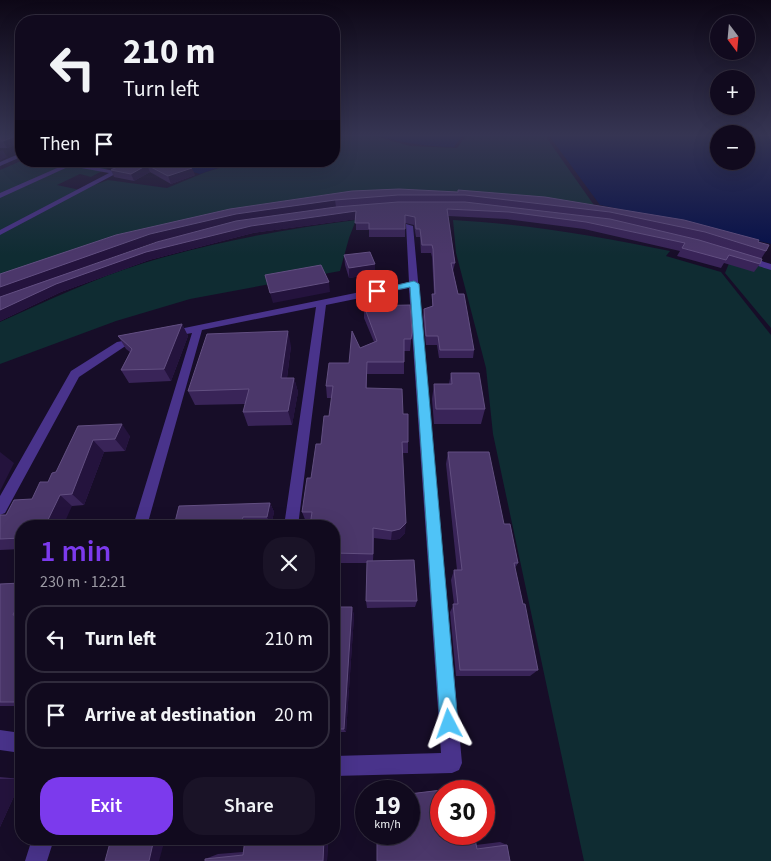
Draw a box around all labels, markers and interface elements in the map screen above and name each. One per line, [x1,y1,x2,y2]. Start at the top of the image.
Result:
north arrow [710,15,755,60]
map controls [710,15,755,170]
text: 210 m [123,27,215,77]
icon: left [40,35,105,100]
button: + [710,70,755,115]
text: Turn left [123,73,199,105]
button: − [710,125,755,170]
icon: arrive [90,130,118,158]
text: Then [40,131,80,158]
pin [356,270,398,312]
icon: arrive [363,277,391,305]
text: 1 min [40,530,111,573]
button: close [263,537,315,589]
text: 230 m · 12:21 [40,571,127,593]
icon: left [42,625,70,653]
text: Turn left [85,626,156,653]
text: 210 m [265,626,313,653]
position arrow [422,697,474,749]
icon: arrive [42,701,70,729]
text: Arrive at destination [85,702,256,729]
text: 20 m [275,702,313,729]
button: Exit [40,777,173,835]
button: Share [183,777,315,835]
speed limit sign: 30 [430,780,495,845]
text: 19 [374,788,401,824]
text: km/h [374,816,401,833]

